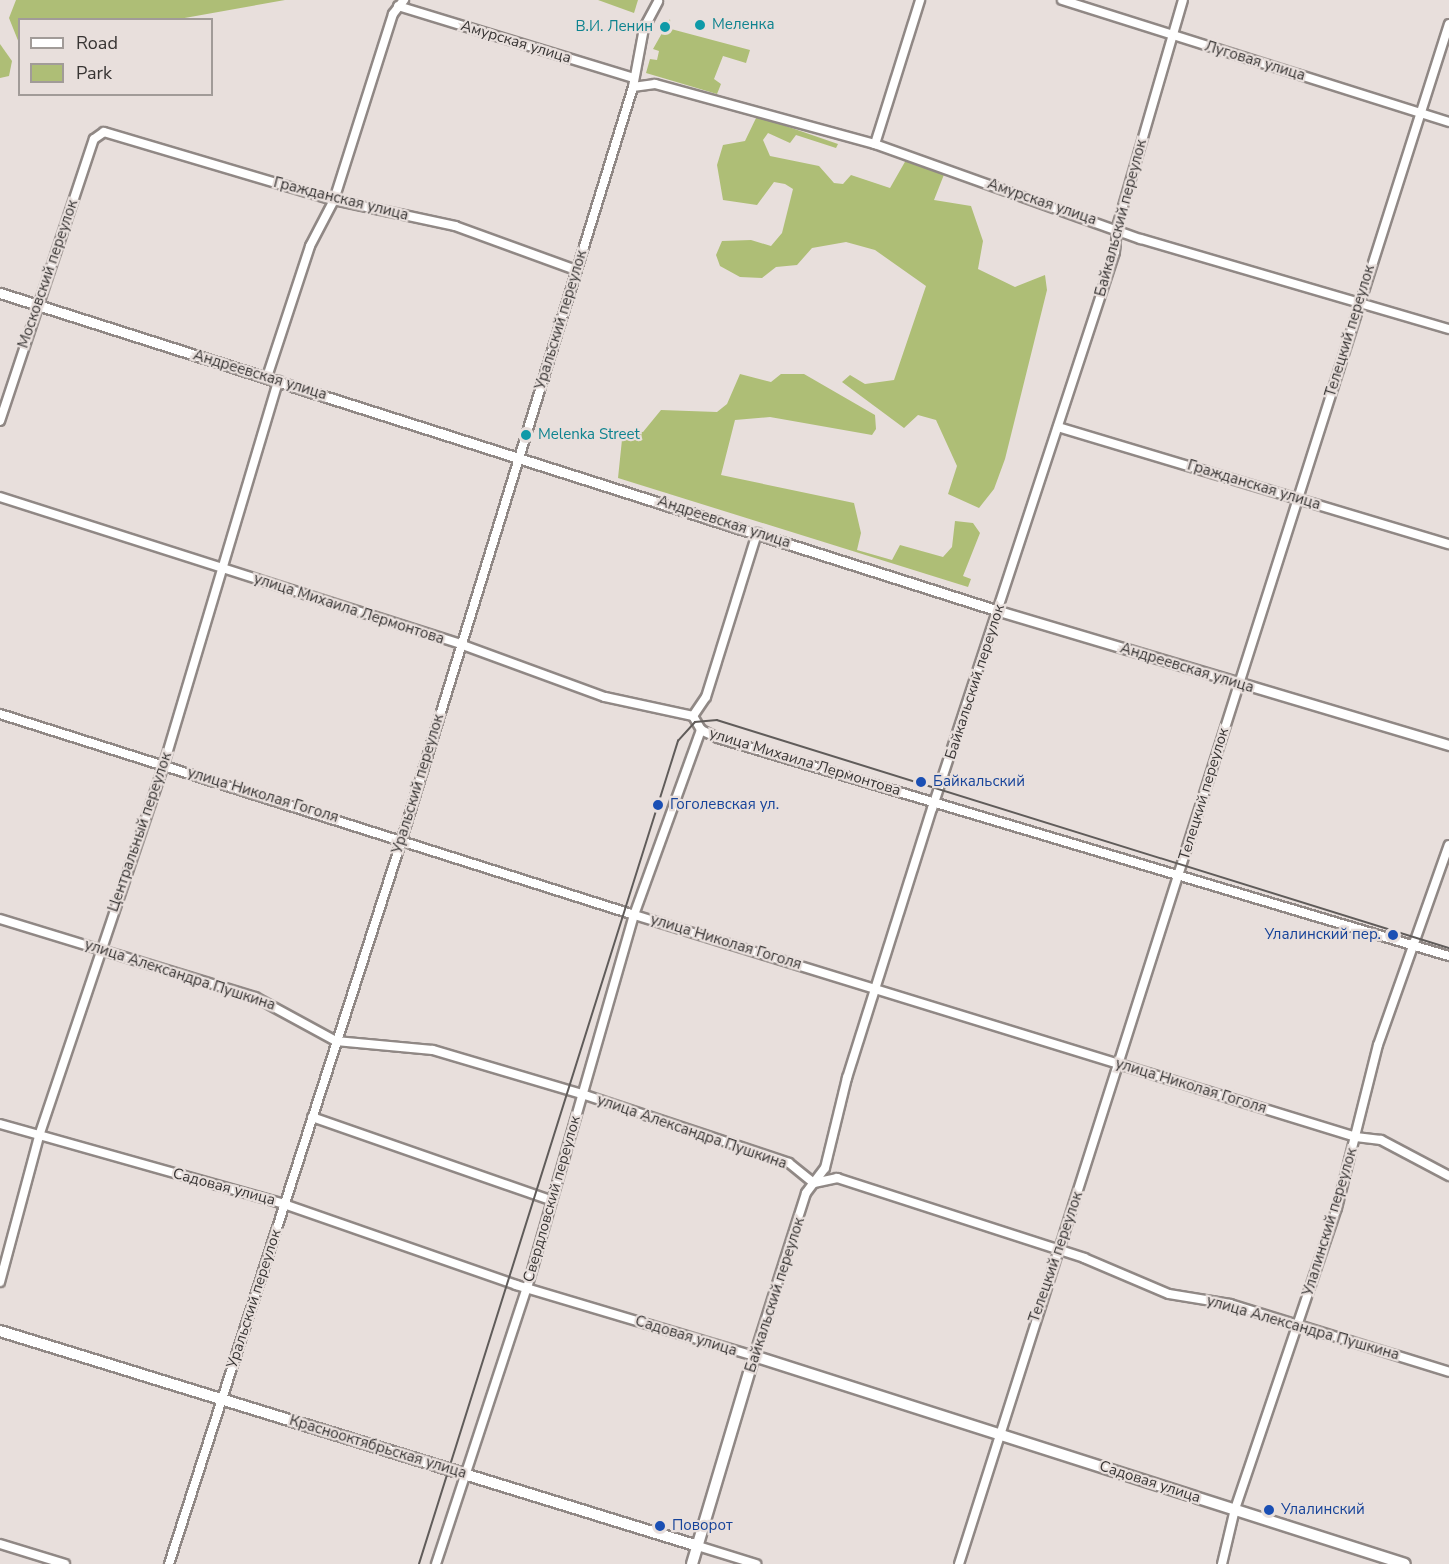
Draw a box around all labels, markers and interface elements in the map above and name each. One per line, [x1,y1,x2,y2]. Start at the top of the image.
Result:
place label: Меленка [712,16,774,34]
street label: Амурская улица [459,17,573,67]
legend [18,18,213,96]
place label: В.И. Ленин [576,18,653,36]
marker: Меленка [693,18,707,32]
marker: В.И. Ленин [658,20,672,34]
text: Road [76,31,118,55]
street label: Луговая улица [1203,37,1307,85]
text: Park [76,61,112,85]
street label: Байкальский переулок [1091,137,1151,299]
street label: Гражданская улица [272,174,410,224]
street label: Амурская улица [985,175,1099,229]
street label: Московский переулок [14,198,82,350]
street label: Уральский переулок [531,248,591,392]
street label: Телецкий переулок [1321,263,1379,399]
street label: Андреевская улица [191,346,329,404]
place label: Melenka Street [538,426,640,444]
marker: Melenka Street [519,428,533,442]
street label: Гражданская улица [1185,456,1323,514]
street label: Андреевская улица [655,492,793,552]
street label: улица Михаила Лермонтова [251,570,447,648]
street label: Байкальский переулок [941,602,1009,762]
street label: Андреевская улица [1118,639,1256,697]
street label: Уральский переулок [388,712,448,856]
street label: улица Михаила Лермонтова [707,724,903,800]
street label: Телецкий переулок [1175,726,1233,862]
street label: Центральный переулок [104,750,176,914]
street label: улица Николая Гоголя [185,763,341,827]
place label: Байкальский [933,773,1025,791]
marker: Байкальский [914,775,928,789]
place label: Гоголевская ул. [670,796,779,814]
marker: Гоголевская ул. [651,798,665,812]
street label: улица Николая Гоголя [648,910,804,974]
place label: Улалинский пер. [1264,926,1381,944]
marker: Улалинский пер. [1386,928,1400,942]
street label: улица Александра Пушкина [82,936,278,1014]
street label: улица Николая Гоголя [1113,1054,1269,1118]
street label: улица Александра Пушкина [595,1091,789,1173]
street label: Свердловский переулок [520,1114,584,1284]
street label: Улалинский переулок [1299,1146,1361,1298]
street label: Садовая улица [171,1165,277,1209]
street label: Телецкий переулок [1025,1189,1087,1325]
street label: Байкальский переулок [741,1215,809,1375]
street label: Уральский переулок [223,1227,285,1371]
street label: улица Александра Пушкина [1205,1292,1401,1364]
street label: Садовая улица [633,1312,739,1360]
street label: Краснооктябрьская улица [287,1411,469,1483]
street label: Садовая улица [1097,1457,1203,1507]
place label: Улалинский [1281,1501,1365,1519]
marker: Улалинский [1262,1503,1276,1517]
place label: Поворот [672,1517,733,1535]
marker: Поворот [653,1519,667,1533]

